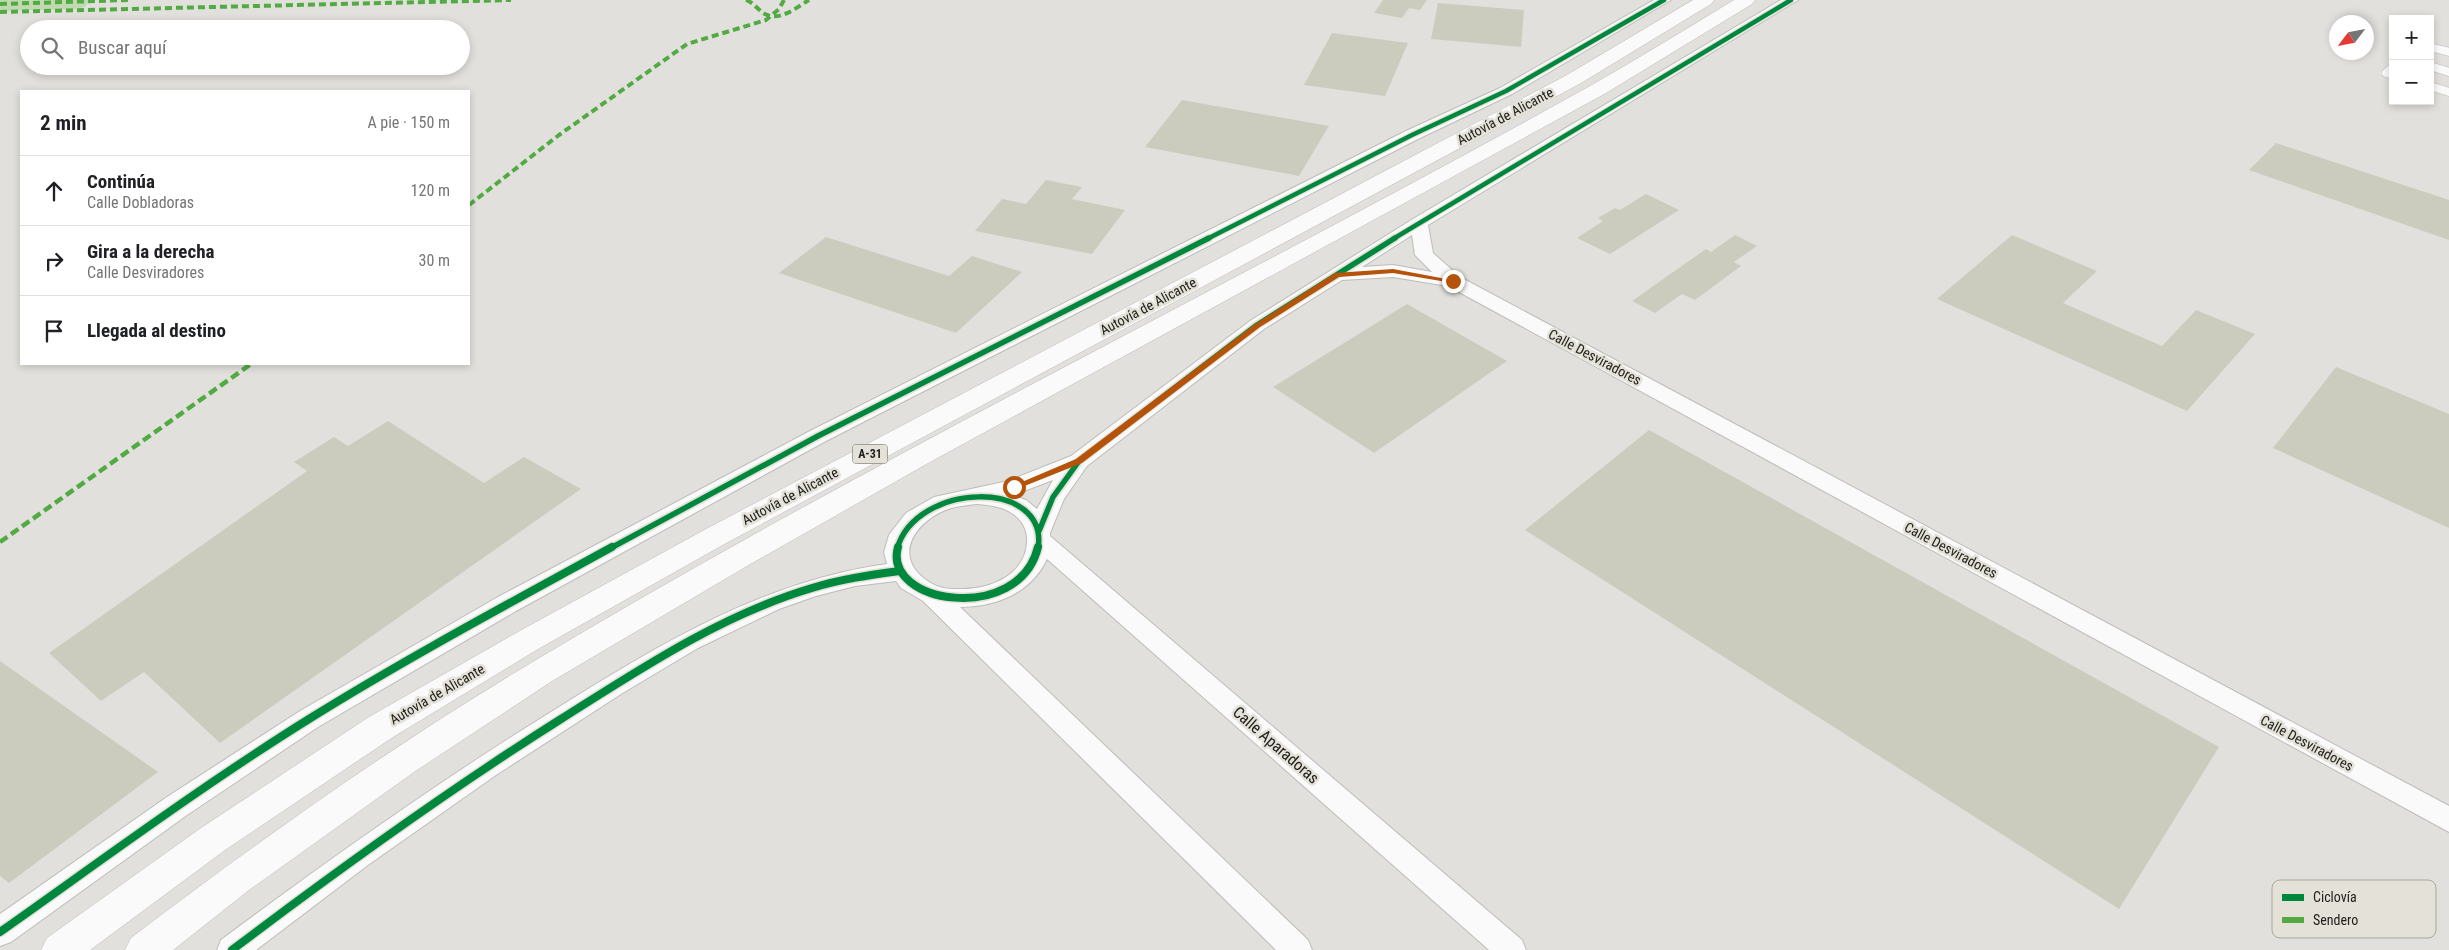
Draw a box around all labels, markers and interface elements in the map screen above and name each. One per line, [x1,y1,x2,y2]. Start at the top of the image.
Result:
north arrow [2329,15,2374,60]
map controls [2389,15,2434,105]
button: + [2389,15,2434,60]
search box [20,20,470,75]
icon: search [38,34,66,62]
text: Buscar aquí [78,36,167,59]
button: − [2389,60,2434,105]
street label: Autovía de Alicante [1454,84,1556,148]
text: 2 min [40,111,87,135]
text: A pie · 150 m [367,113,450,132]
text: Continúa [87,170,155,193]
icon: ahead [40,177,68,205]
text: 120 m [411,181,450,200]
text: Calle Dobladoras [87,193,194,212]
text: Gira a la derecha [87,240,214,263]
icon: right [40,247,68,275]
text: 30 m [418,251,450,270]
text: Calle Desviradores [87,263,204,282]
route end [1442,270,1465,293]
street label: Autovía de Alicante [1097,274,1199,338]
icon: arrive [40,317,68,345]
text: Llegada al destino [87,319,226,342]
street label: Calle Desviradores [1546,326,1644,388]
road number: A-31 [852,444,888,464]
street label: Autovía de Alicante [739,464,841,528]
route start [1003,476,1026,499]
street label: Calle Desviradores [1902,519,2000,581]
street label: Autovía de Alicante [387,660,488,728]
street label: Calle Aparadoras [1229,702,1323,788]
street label: Calle Desviradores [2258,712,2356,774]
legend [2272,880,2436,938]
text: Ciclovía [2313,889,2357,905]
text: Sendero [2313,912,2358,928]

